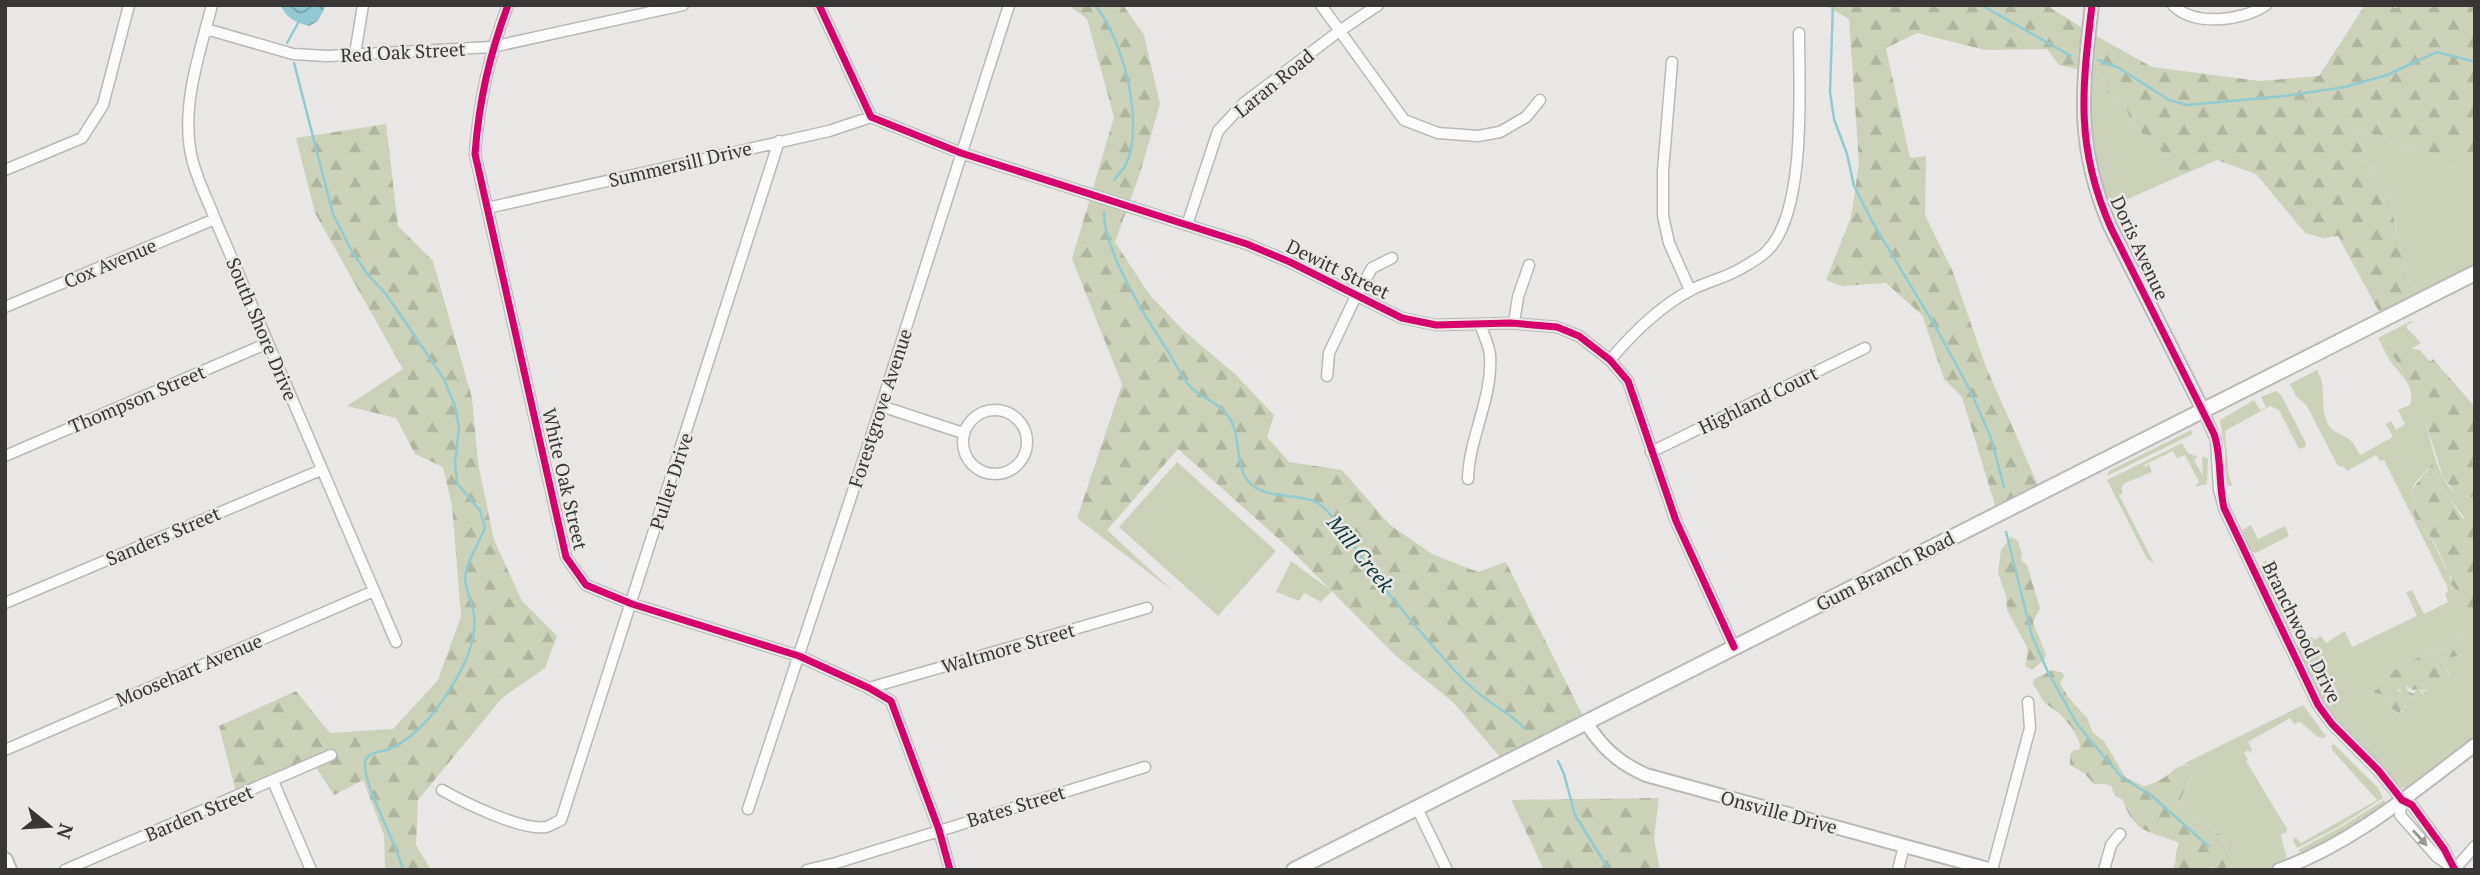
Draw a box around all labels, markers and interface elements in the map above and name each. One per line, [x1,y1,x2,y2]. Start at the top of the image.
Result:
street label: Red Oak Street [340,36,466,67]
street label: Laran Road [1229,43,1319,122]
street label: Summersill Drive [606,135,754,192]
street label: Doris Avenue [2106,192,2175,304]
street label: Cox Avenue [60,232,160,293]
street label: Dewitt Street [1282,233,1394,304]
street label: South Shore Drive [221,253,304,404]
street label: Forestgrove Avenue [842,325,917,491]
street label: Thompson Street [65,359,209,439]
street label: Highland Court [1694,360,1822,439]
street label: White Oak Street [537,406,594,552]
street label: Puller Drive [643,429,698,532]
street label: Sanders Street [102,500,224,571]
water label: Mill Creek [1321,508,1401,598]
street label: Gum Branch Road [1811,525,1959,616]
street label: Branchwood Drive [2257,557,2348,707]
street label: Waltmore Street [938,616,1078,679]
street label: Moosehart Avenue [112,627,266,712]
street label: Barden Street [141,779,257,847]
street label: Bates Street [964,779,1068,832]
street label: Onsville Drive [1718,784,1840,839]
north arrow [14,791,84,861]
text: N [51,821,80,843]
one-way arrow [2412,830,2427,847]

